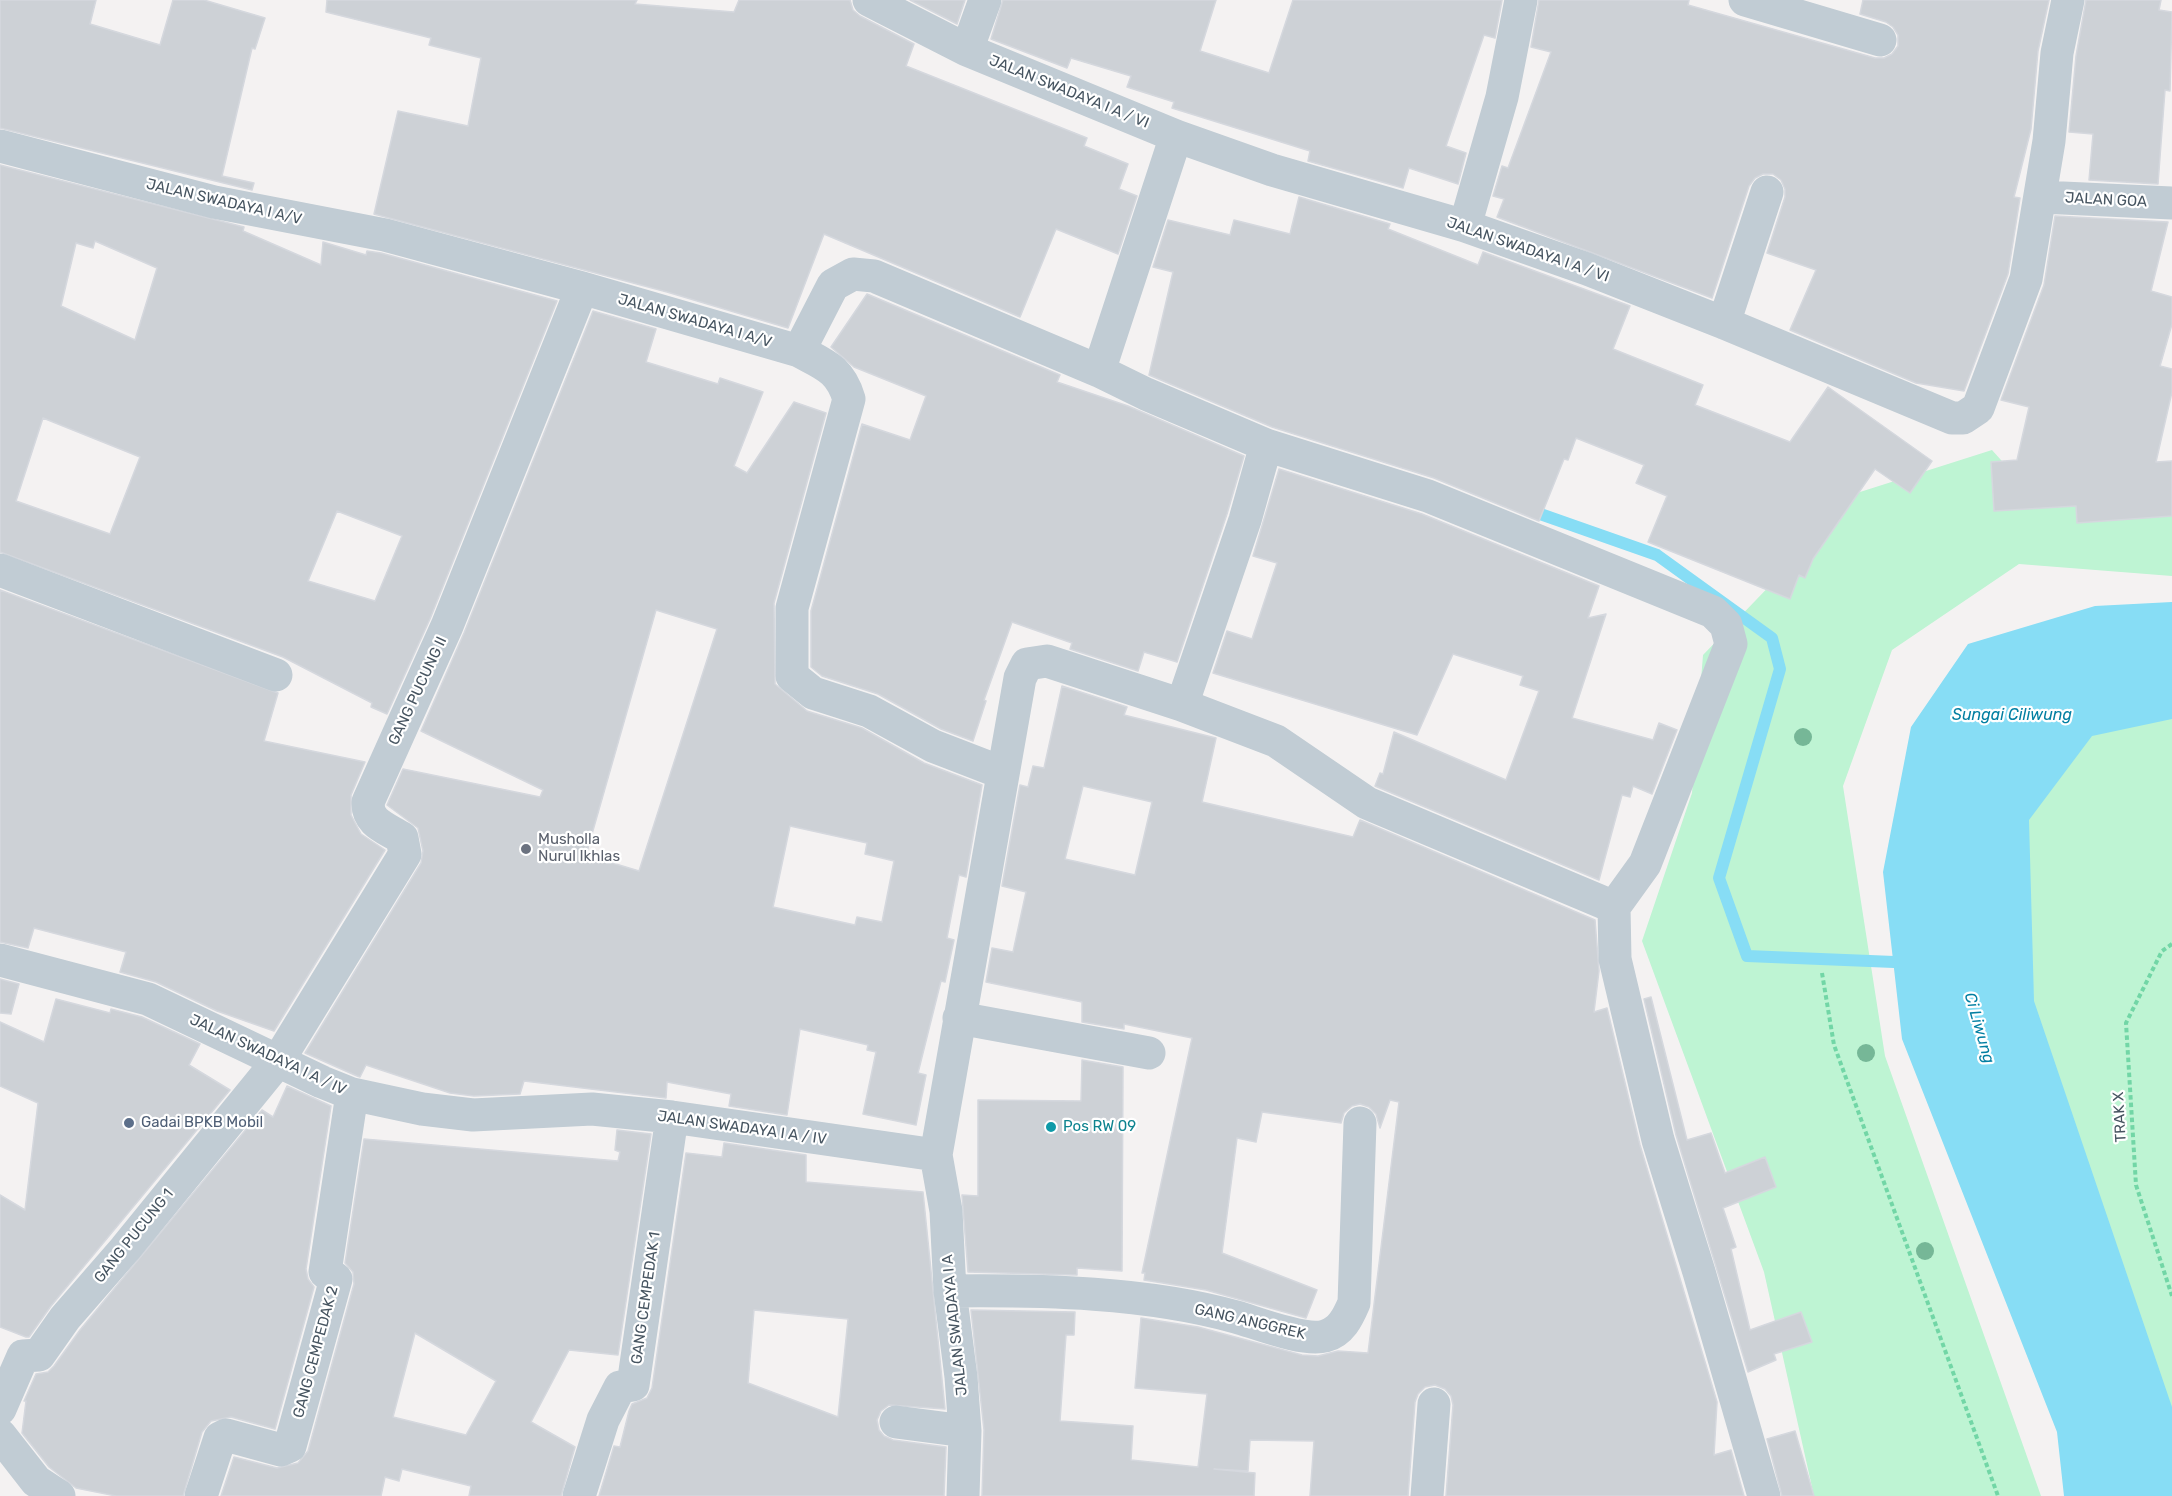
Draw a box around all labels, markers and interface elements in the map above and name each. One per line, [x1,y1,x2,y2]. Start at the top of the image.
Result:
street label: JALAN SWADAYA I A / VI [987,52,1151,132]
street label: JALAN SWADAYA I A/V [144,175,304,229]
street label: JALAN GOA [2064,189,2148,211]
street label: JALAN SWADAYA I A / VI [1444,214,1612,286]
street label: JALAN SWADAYA I A/V [616,290,774,352]
street label: GANG PUCUNG II [385,634,451,748]
water label: Sungai Ciliwung [1952,705,2072,725]
place label: Musholla Nurul Ikhlas [538,831,620,866]
marker: Musholla Nurul Ikhlas [519,842,533,856]
water label: Ci Liwung [1960,990,1998,1066]
street label: JALAN SWADAYA I A / IV [187,1011,349,1099]
street label: TRAK X [2110,1091,2130,1143]
street label: JALAN SWADAYA I A / IV [656,1107,828,1149]
place label: Gadai BPKB Mobil [141,1114,263,1132]
marker: Gadai BPKB Mobil [122,1116,136,1130]
place label: Pos RW 09 [1063,1118,1136,1136]
marker: Pos RW 09 [1044,1120,1058,1134]
street label: GANG PUCUNG 1 [91,1185,177,1287]
street label: GANG CEMPEDAK 1 [628,1231,664,1365]
street label: JALAN SWADAYA I A [939,1253,971,1397]
street label: GANG CEMPEDAK 2 [290,1284,342,1420]
street label: GANG ANGGREK [1193,1300,1307,1344]

